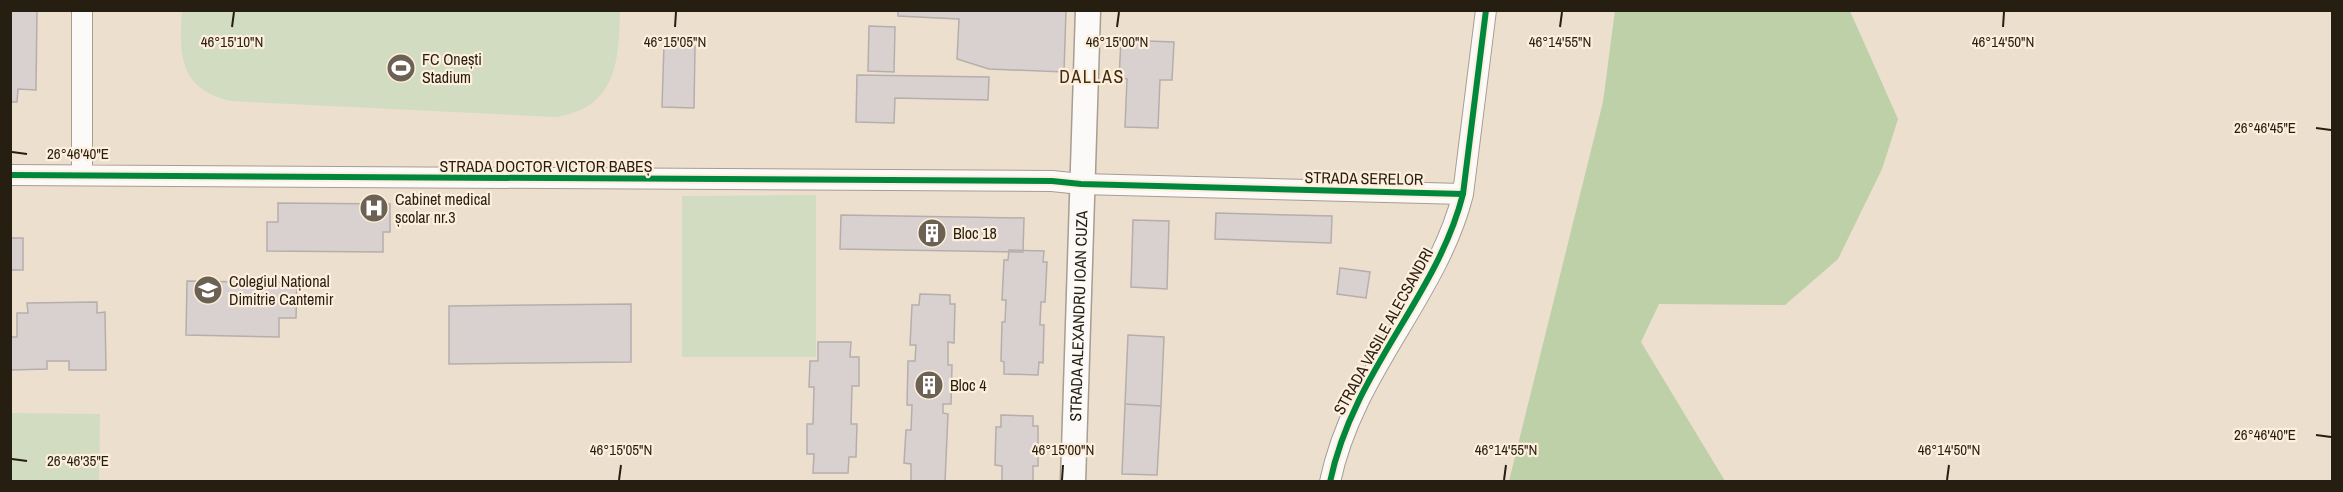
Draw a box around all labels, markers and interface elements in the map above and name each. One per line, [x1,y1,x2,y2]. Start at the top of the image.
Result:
text: 46°15'10"N [201,31,263,52]
text: 46°15'05"N [644,31,706,52]
text: 46°15'00"N [1086,31,1148,52]
text: 46°14'55"N [1529,31,1591,52]
text: 46°14'50"N [1972,31,2034,52]
place label: FC Onești Stadium [422,48,482,88]
sports icon: FC Onești Stadium [385,52,417,84]
district label: DALLAS [1059,64,1125,89]
text: 26°46'45"E [2234,117,2296,138]
text: 26°46'40"E [47,143,109,164]
street label: STRADA DOCTOR VICTOR BABEȘ [439,155,653,177]
street label: STRADA SERELOR [1304,166,1424,190]
place label: Cabinet medical școlar nr.3 [395,188,491,228]
hospital icon: Cabinet medical școlar nr.3 [358,192,390,224]
street label: STRADA ALEXANDRU IOAN CUZA [1064,210,1093,422]
building icon: Bloc 18 [916,217,948,249]
place label: Bloc 18 [953,222,997,244]
street label: STRADA VASILE ALECSANDRI [1328,243,1438,419]
place label: Colegiul Național Dimitrie Cantemir [229,270,334,310]
school or university icon: Colegiul Național Dimitrie Cantemir [192,274,224,306]
building icon: Bloc 4 [913,369,945,401]
place label: Bloc 4 [950,374,986,396]
text: 26°46'40"E [2234,424,2296,445]
text: 46°15'05"N [590,439,652,460]
text: 46°15'00"N [1032,439,1094,460]
text: 46°14'55"N [1475,439,1537,460]
text: 46°14'50"N [1918,439,1980,460]
text: 26°46'35"E [47,450,109,471]

